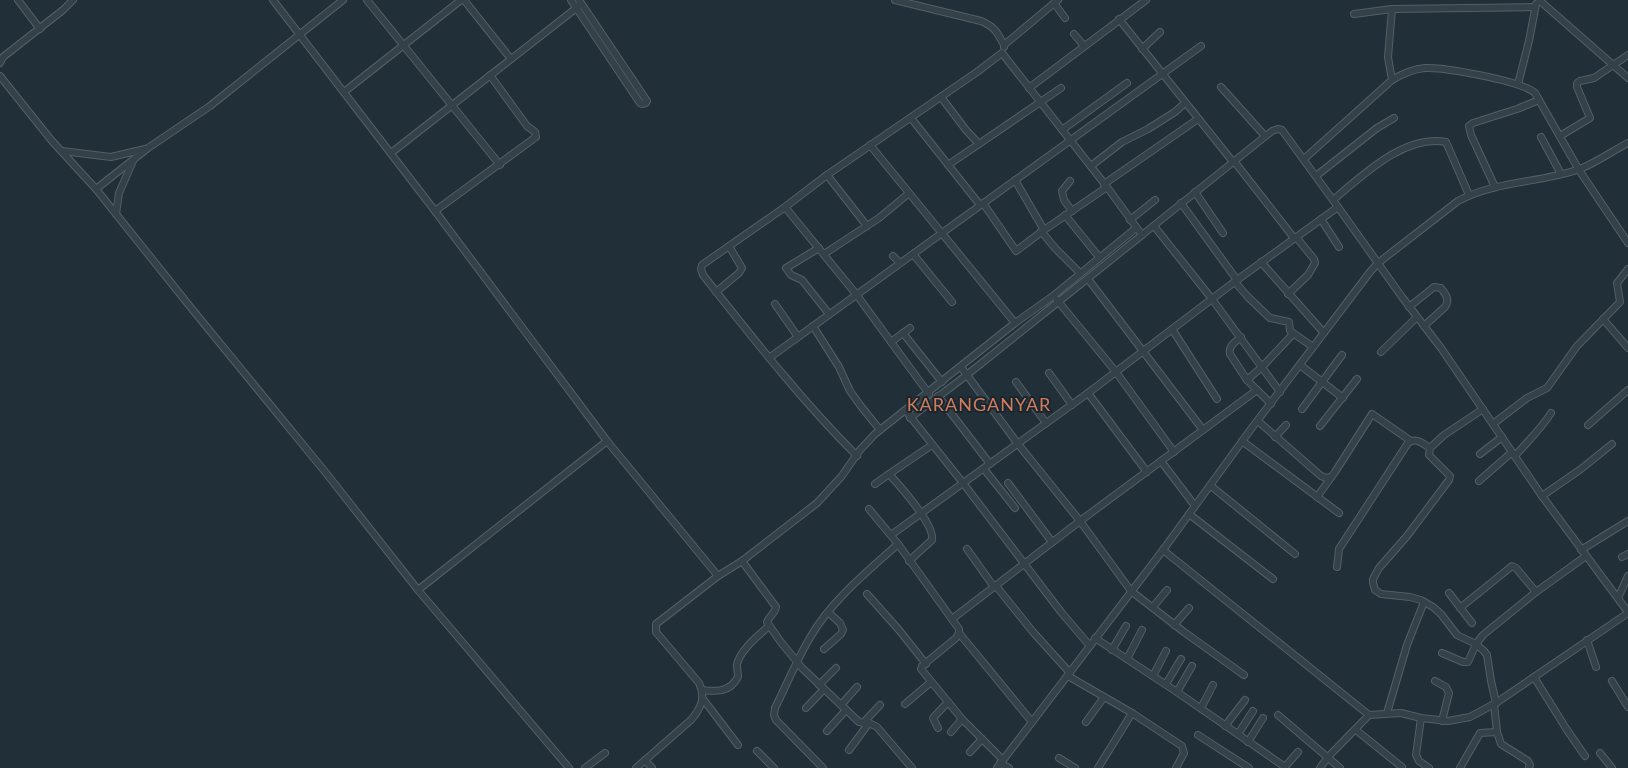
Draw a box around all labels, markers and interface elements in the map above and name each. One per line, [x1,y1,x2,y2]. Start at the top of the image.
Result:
district label: KARANGANYAR [907,393,1051,415]

